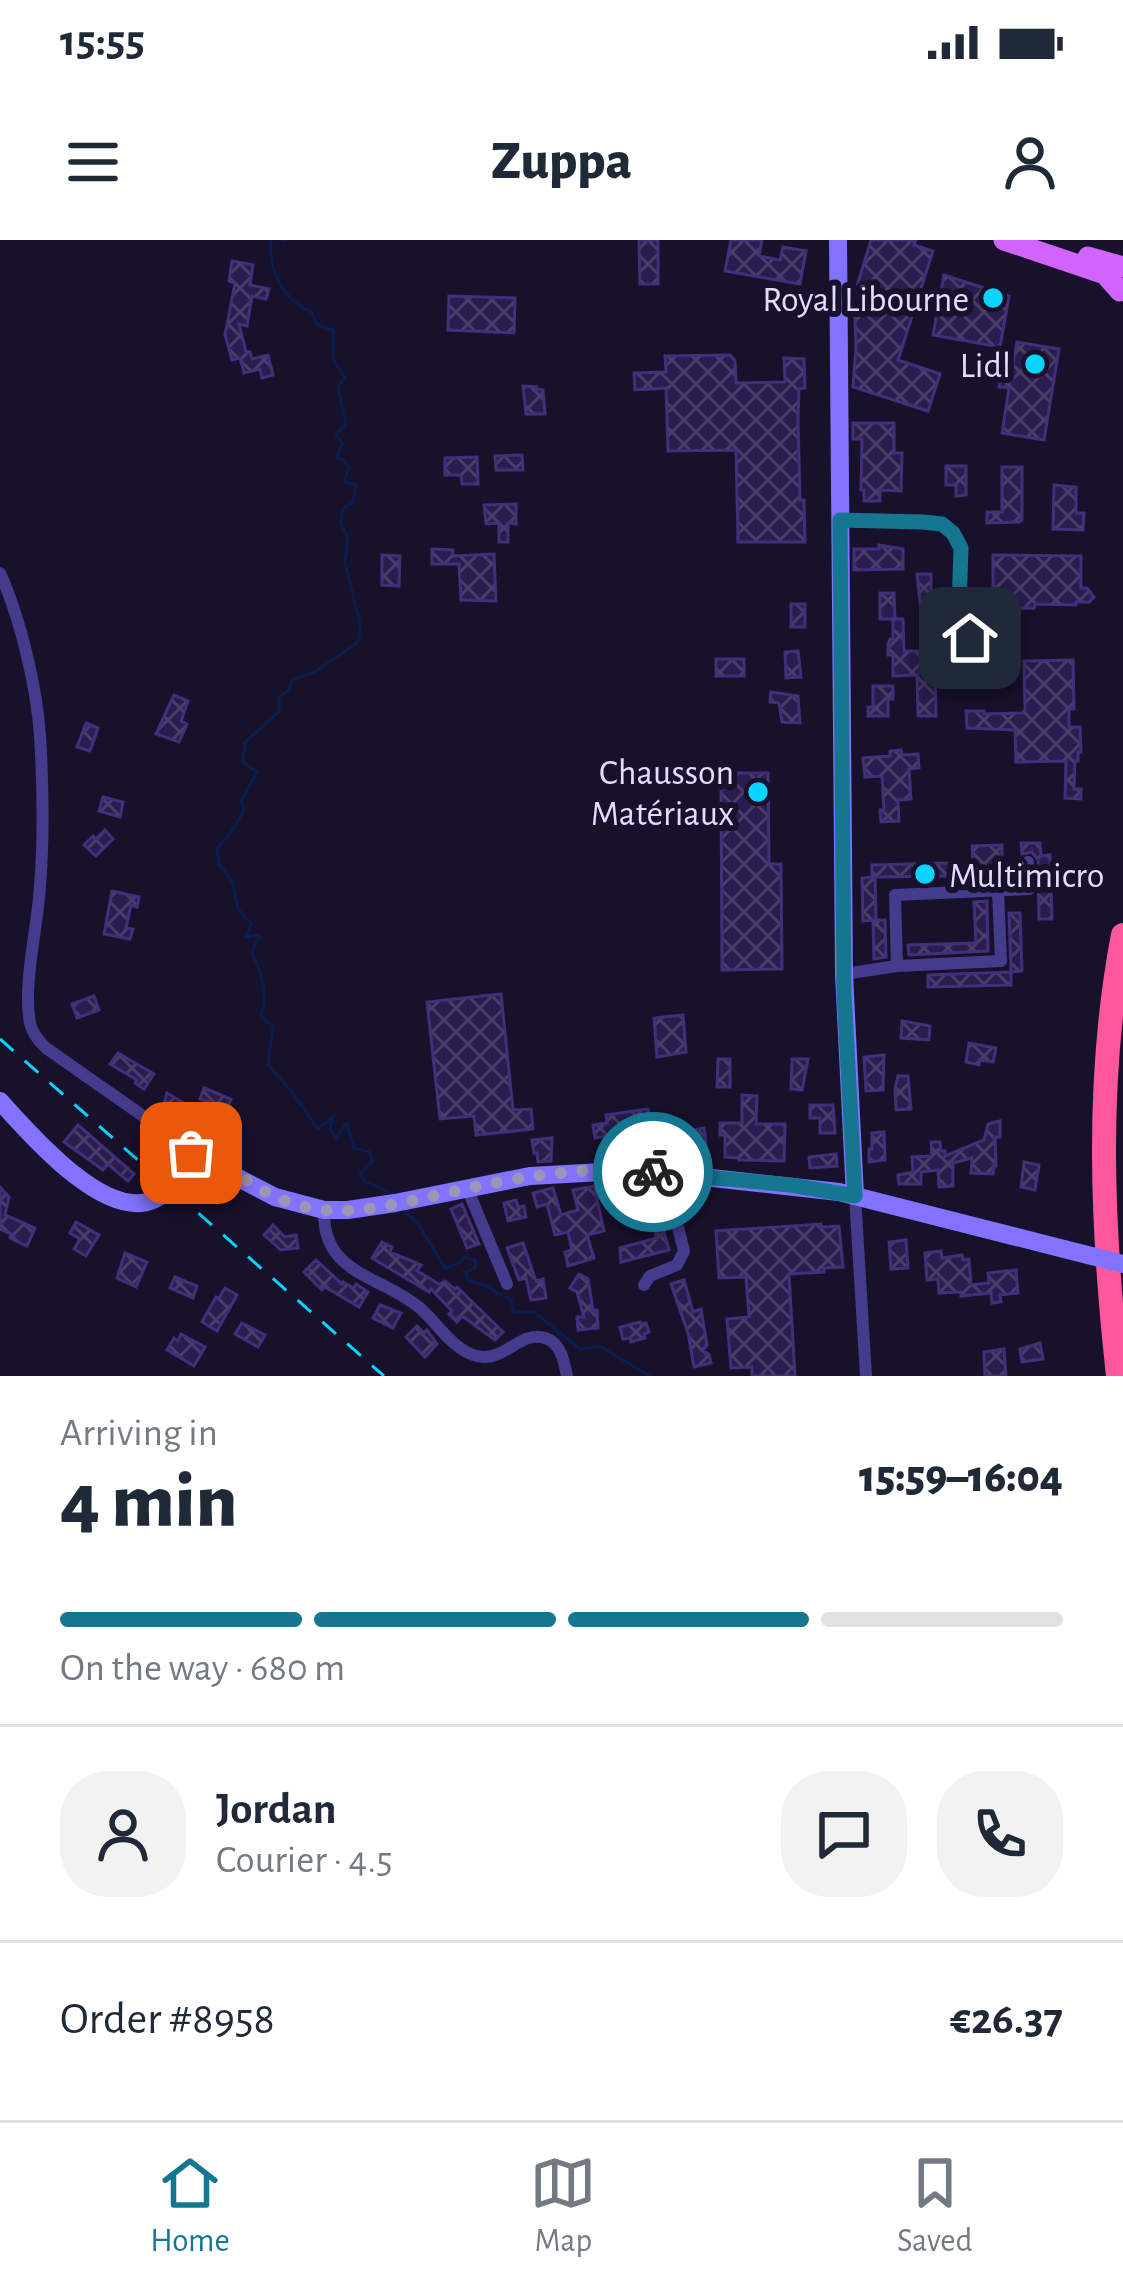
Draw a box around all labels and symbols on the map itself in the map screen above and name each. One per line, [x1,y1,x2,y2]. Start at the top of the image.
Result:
place label: Royal Libourne [762,282,969,318]
marker: Royal Libourne [980,285,1006,311]
place label: Lidl [960,348,1011,384]
marker: Lidl [1022,351,1048,377]
pin [919,587,1021,689]
place label: Chausson Matériaux [591,755,734,832]
marker: Chausson Matériaux [745,779,771,805]
place label: Multimicro [949,858,1104,894]
marker: Multimicro [912,861,938,887]
pin [140,1102,242,1204]
courier [593,1112,713,1232]

